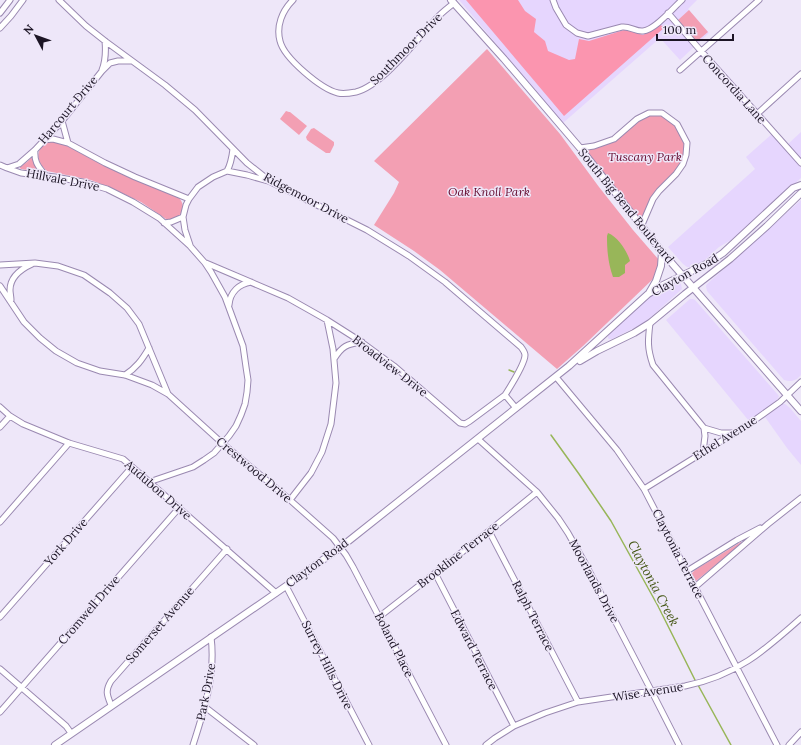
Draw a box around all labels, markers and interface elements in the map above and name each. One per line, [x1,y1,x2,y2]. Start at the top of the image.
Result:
street label: Southmoor Drive [366,9,445,88]
north arrow [16,16,56,56]
scale bar [657,16,733,42]
text: N [20,21,37,37]
text: 100 m [663,22,696,37]
street label: Concordia Lane [699,51,770,127]
street label: Harcourt Drive [35,72,101,147]
street label: South Big Bend Boulevard [575,145,677,266]
park label: Tuscany Park [608,149,682,164]
street label: Hillvale Drive [25,165,101,194]
street label: Ridgemoor Drive [261,169,352,227]
park label: Oak Knoll Park [448,184,530,199]
street label: Clayton Road [649,250,721,299]
street label: Broadview Drive [350,332,431,400]
street label: Ethel Avenue [690,412,760,463]
street label: Crestwood Drive [213,434,296,506]
street label: Audubon Drive [121,456,195,523]
street label: Claytonia Terrace [649,506,708,602]
street label: York Drive [40,514,91,569]
street label: Brookline Terrace [414,518,502,591]
street label: Clayton Road [282,535,351,590]
street label: Moorlands Drive [566,536,623,626]
water label: Claytonia Creek [624,538,683,629]
street label: Cromwell Drive [54,572,123,647]
street label: Ralph Terrace [509,578,558,654]
street label: Somerset Avenue [122,583,197,666]
street label: Edward Terrace [448,607,501,693]
street label: Boland Place [372,610,417,680]
street label: Surrey Hills Drive [299,618,357,712]
street label: Park Drive [193,661,219,722]
street label: Wise Avenue [612,678,685,704]

